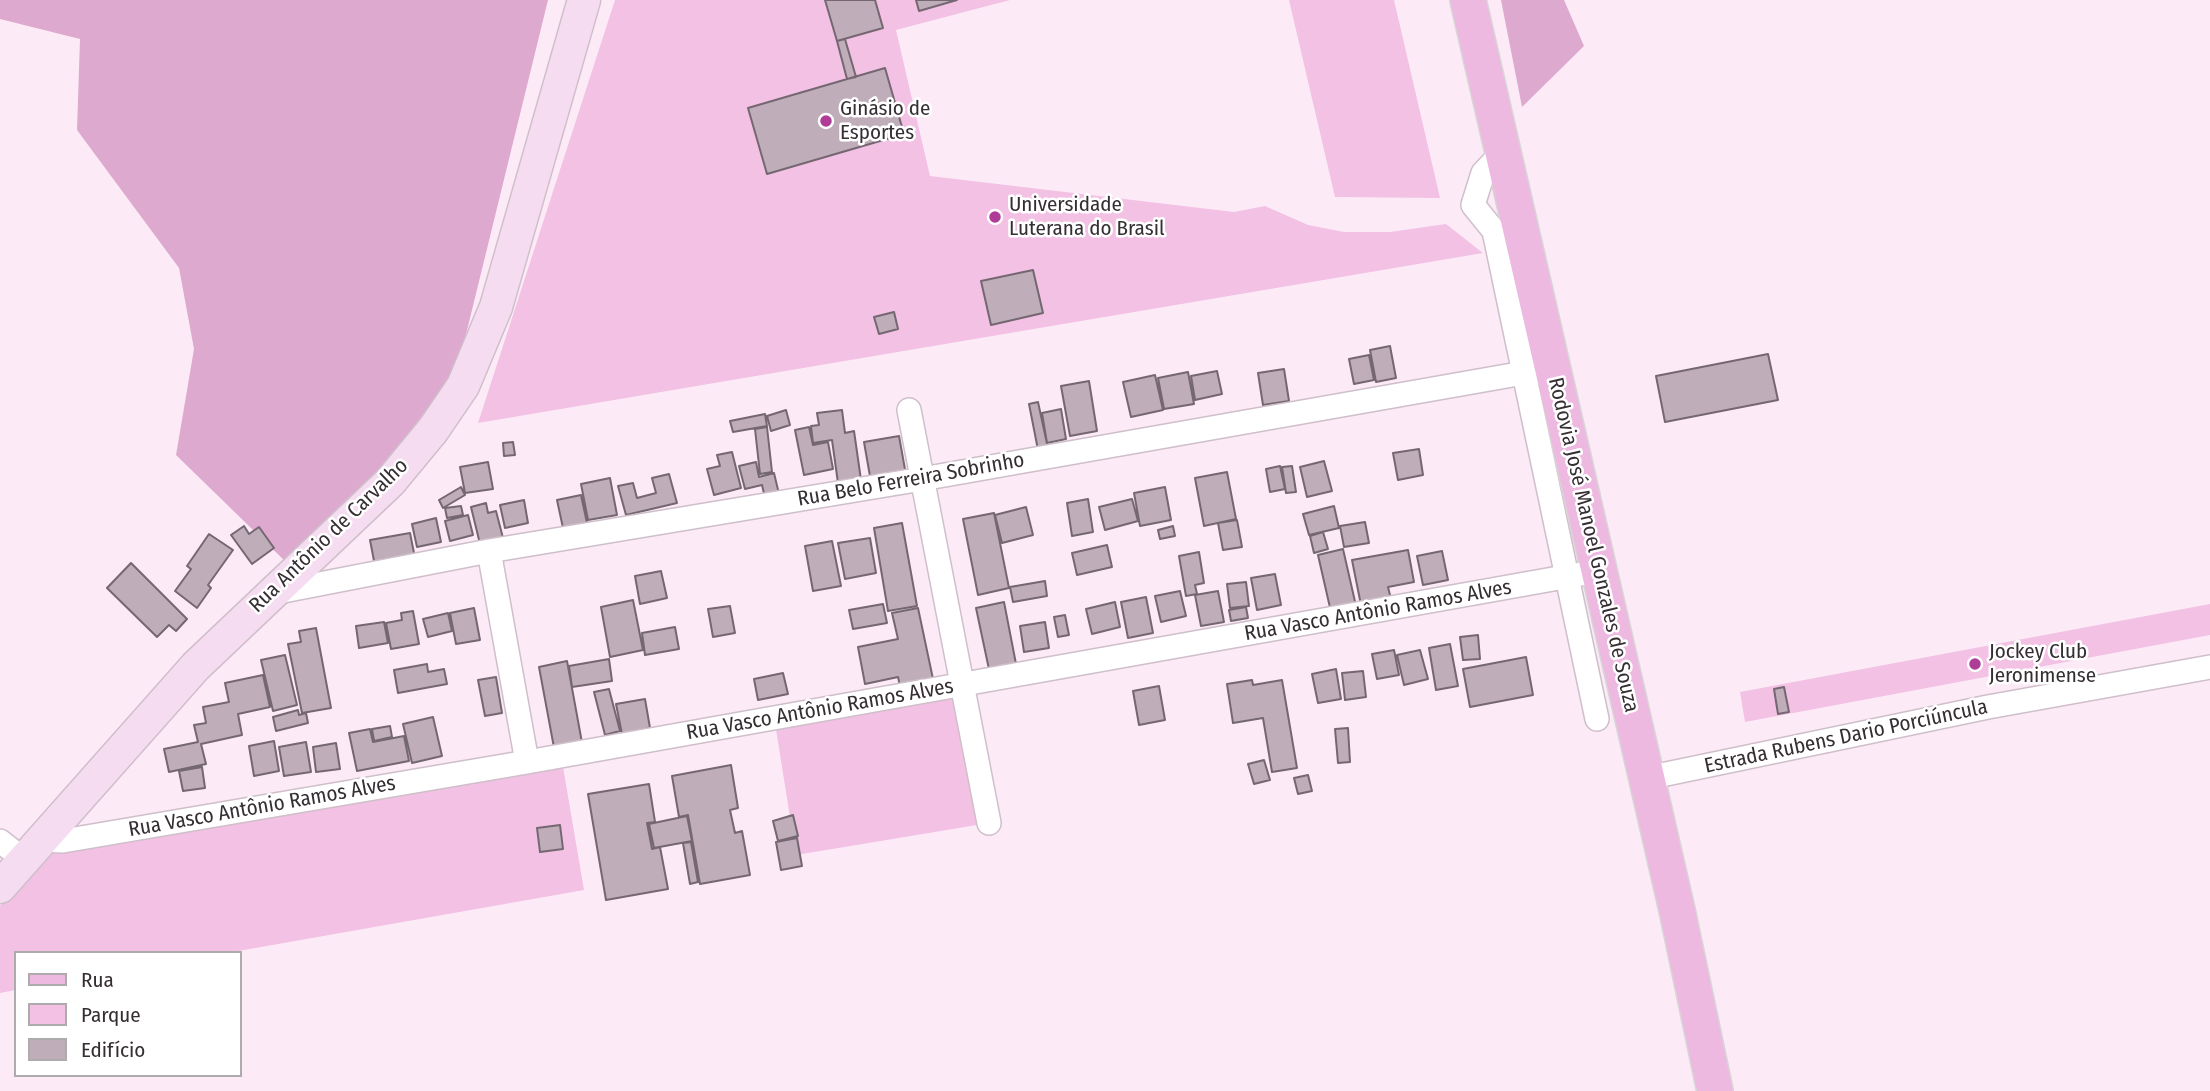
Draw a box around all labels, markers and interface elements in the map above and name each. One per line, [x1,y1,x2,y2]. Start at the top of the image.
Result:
place label: Ginásio de Esportes [840,96,930,146]
marker: Ginásio de Esportes [818,113,834,129]
place label: Universidade Luterana do Brasil [1009,192,1165,242]
marker: Universidade Luterana do Brasil [987,209,1003,225]
street label: Rodovia José Manoel Gonzales de Souza [1542,375,1644,715]
street label: Rua Belo Ferreira Sobrinho [796,448,1026,512]
street label: Rua Antônio de Carvalho [244,454,414,618]
street label: Rua Vasco Antônio Ramos Alves [1242,575,1514,647]
place label: Jockey Club Jeronimense [1989,639,2096,689]
marker: Jockey Club Jeronimense [1967,656,1983,672]
street label: Rua Vasco Antônio Ramos Alves [684,674,956,746]
street label: Estrada Rubens Dario Porciúncula [1702,695,1990,779]
street label: Rua Vasco Antônio Ramos Alves [126,771,398,843]
legend [14,951,242,1077]
text: Rua [81,967,114,993]
text: Parque [81,1002,141,1028]
text: Edifício [81,1037,145,1063]

